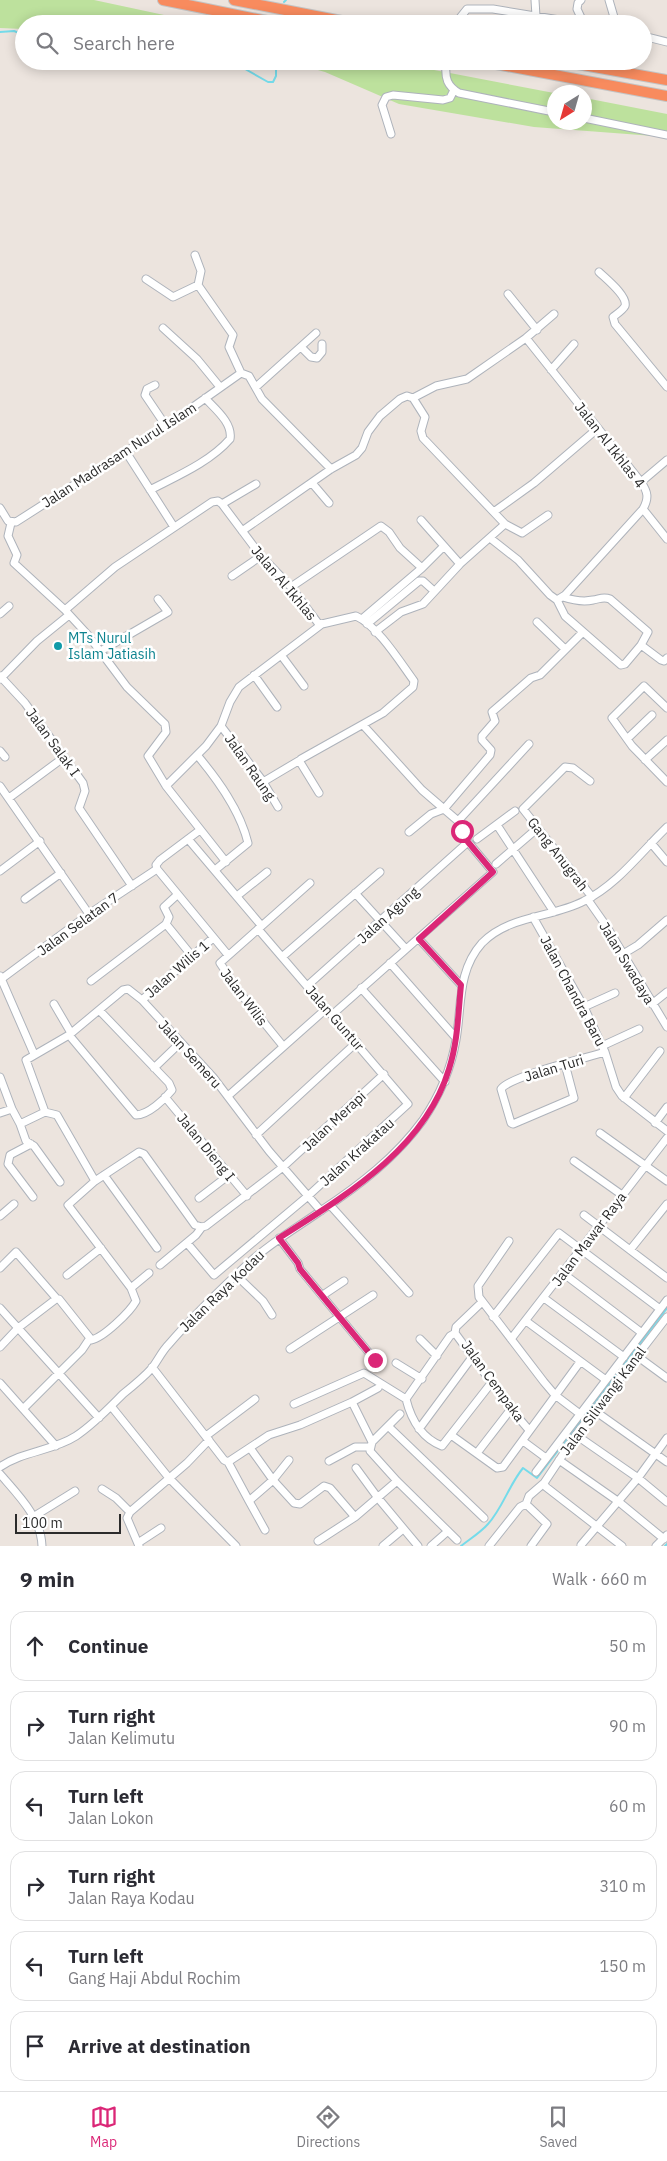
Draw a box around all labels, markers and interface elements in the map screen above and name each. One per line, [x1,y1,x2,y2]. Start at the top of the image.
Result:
search box [15,15,652,70]
icon: search [33,29,61,57]
text: Search here [73,31,175,55]
north arrow [547,85,592,130]
street label: Jalan Madrasam Nurul Islam [38,398,200,512]
street label: Jalan Al Ikhlas 4 [571,398,649,492]
street label: Jalan Al Ikhlas [247,542,321,624]
place label: MTs Nurul Islam Jatiasih [68,629,156,663]
marker: MTs Nurul Islam Jatiasih [52,640,64,652]
street label: Jalan Salak I [22,704,84,780]
street label: Jalan Raung [221,730,280,804]
street label: Gang Anugrah [524,814,592,894]
route start [451,820,474,843]
street label: Jalan Agung [353,882,423,947]
street label: Jalan Selatan 7 [34,888,122,960]
street label: Jalan Swadaya [595,918,659,1008]
street label: Jalan Chandra Baru [536,933,610,1049]
street label: Jalan Wilis 1 [141,936,213,1002]
street label: Jalan Wilis [217,965,272,1029]
street label: Jalan Guntur [302,982,368,1054]
street label: Jalan Semeru [155,1016,225,1092]
street label: Jalan Turi [522,1050,586,1086]
street label: Jalan Merapi [298,1087,370,1155]
street label: Jalan Dieng I [173,1109,239,1185]
street label: Jalan Krakatau [316,1114,398,1190]
street label: Jalan Mawar Raya [548,1188,631,1290]
street label: Jalan Raya Kodau [176,1246,268,1336]
street label: Jalan Cempaka [457,1337,529,1426]
street label: Jalan Siliwangi Kanal [556,1343,650,1459]
route end [364,1349,387,1372]
scale bar [15,1511,121,1534]
text: 100 m [22,1514,63,1532]
text: 9 min [20,1565,75,1593]
text: Walk · 660 m [552,1569,647,1589]
icon: ahead [21,1632,49,1660]
text: Continue [68,1634,148,1658]
text: 50 m [609,1636,646,1656]
text: Turn right [68,1704,155,1728]
icon: right [21,1712,49,1740]
text: 90 m [609,1716,646,1736]
text: Jalan Kelimutu [68,1728,175,1748]
text: Turn left [68,1784,144,1808]
icon: left [21,1792,49,1820]
text: 60 m [609,1796,646,1816]
text: Jalan Lokon [68,1808,154,1828]
text: Turn right [68,1864,155,1888]
icon: right [21,1872,49,1900]
text: 310 m [599,1876,646,1896]
text: Jalan Raya Kodau [68,1888,195,1908]
text: Turn left [68,1944,144,1968]
icon: left [21,1952,49,1980]
text: 150 m [599,1956,646,1976]
text: Gang Haji Abdul Rochim [68,1968,241,1988]
icon: arrive [21,2032,49,2060]
text: Arrive at destination [68,2034,251,2058]
tab: Map [90,2103,118,2151]
tab: Directions [297,2103,360,2151]
tab: Saved [539,2103,577,2151]

